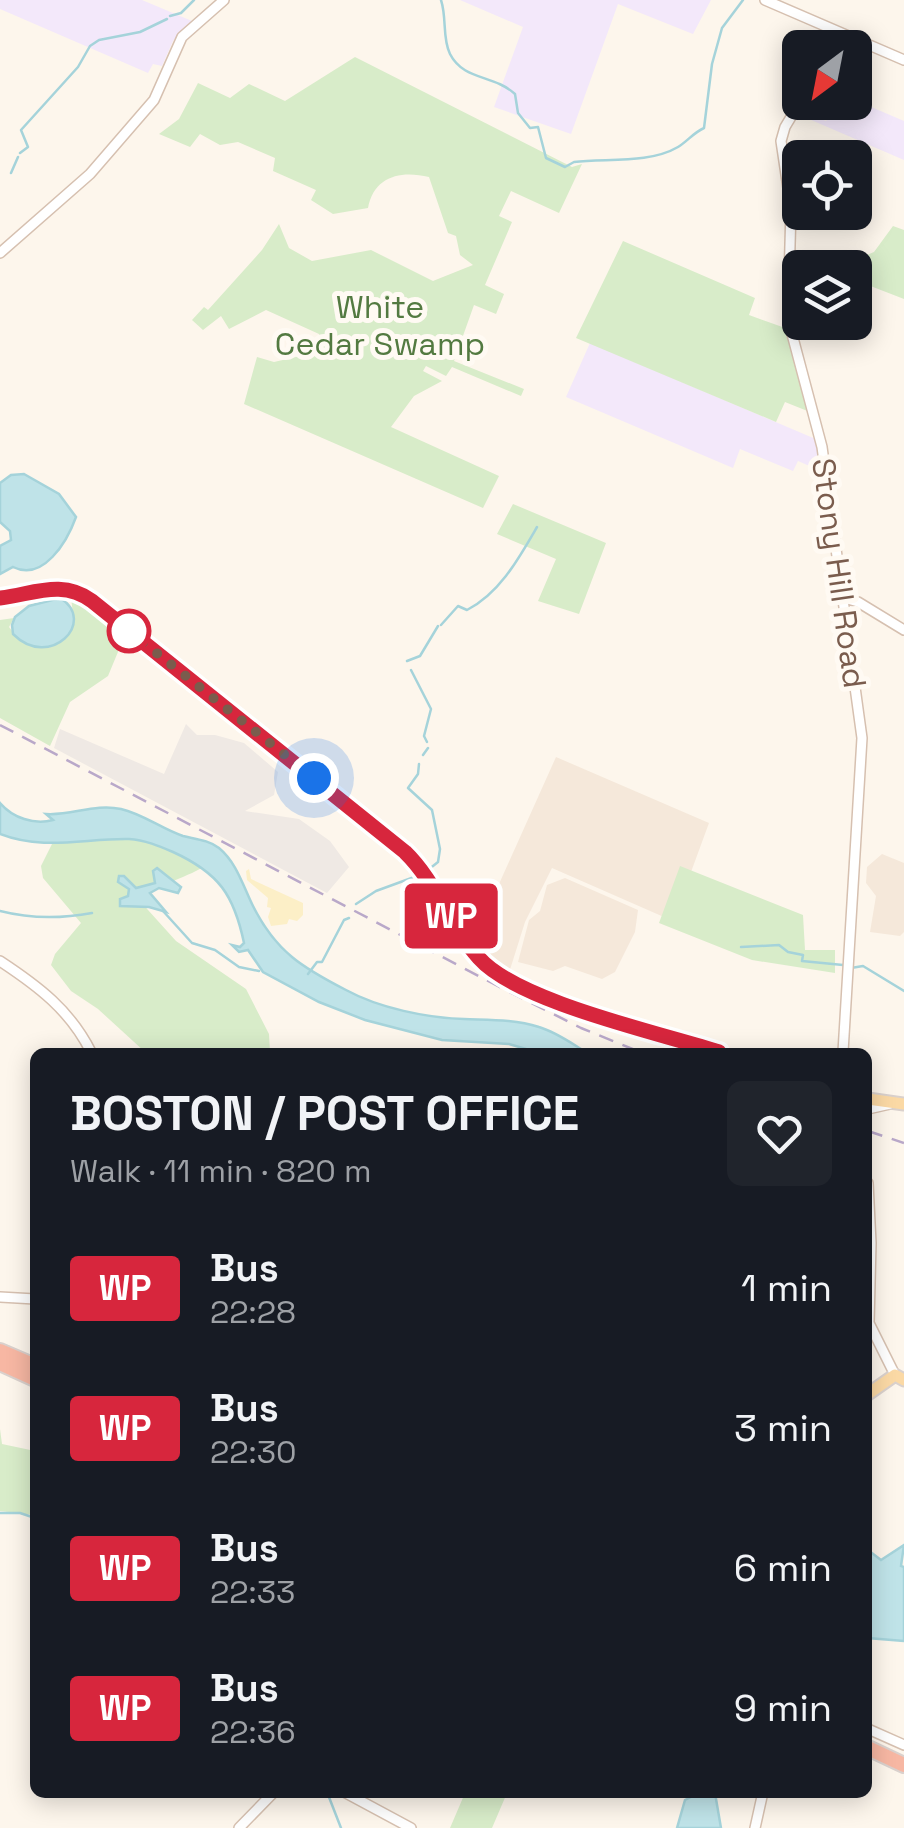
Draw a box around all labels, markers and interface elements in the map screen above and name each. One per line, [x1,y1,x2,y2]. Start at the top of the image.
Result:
north arrow [782,30,872,120]
map controls [782,30,872,340]
button: locate [782,140,872,230]
button: layers [782,250,872,340]
park label: White Cedar Swamp [275,287,485,364]
street label: Stony Hill Road [803,455,875,691]
unlabelled marker [108,610,150,652]
your location [289,753,339,803]
line badge: WP [406,884,496,948]
text: WP [425,894,477,938]
button: heart [727,1081,832,1186]
text: BOSTON / POST OFFICE [70,1083,579,1144]
text: Walk · 11 min · 820 m [70,1151,371,1191]
text: Bus [210,1244,279,1292]
text: 1 min [741,1264,832,1312]
text: WP [99,1266,151,1310]
text: 22:28 [210,1292,296,1332]
text: Bus [210,1384,279,1432]
text: 3 min [734,1404,832,1452]
text: WP [99,1406,151,1450]
text: 22:30 [210,1432,297,1472]
text: Bus [210,1524,279,1572]
text: 6 min [734,1544,832,1592]
text: WP [99,1546,151,1590]
text: 22:33 [210,1572,295,1612]
text: Bus [210,1664,279,1712]
text: 9 min [734,1684,832,1732]
text: WP [99,1686,151,1730]
text: 22:36 [210,1712,296,1752]

